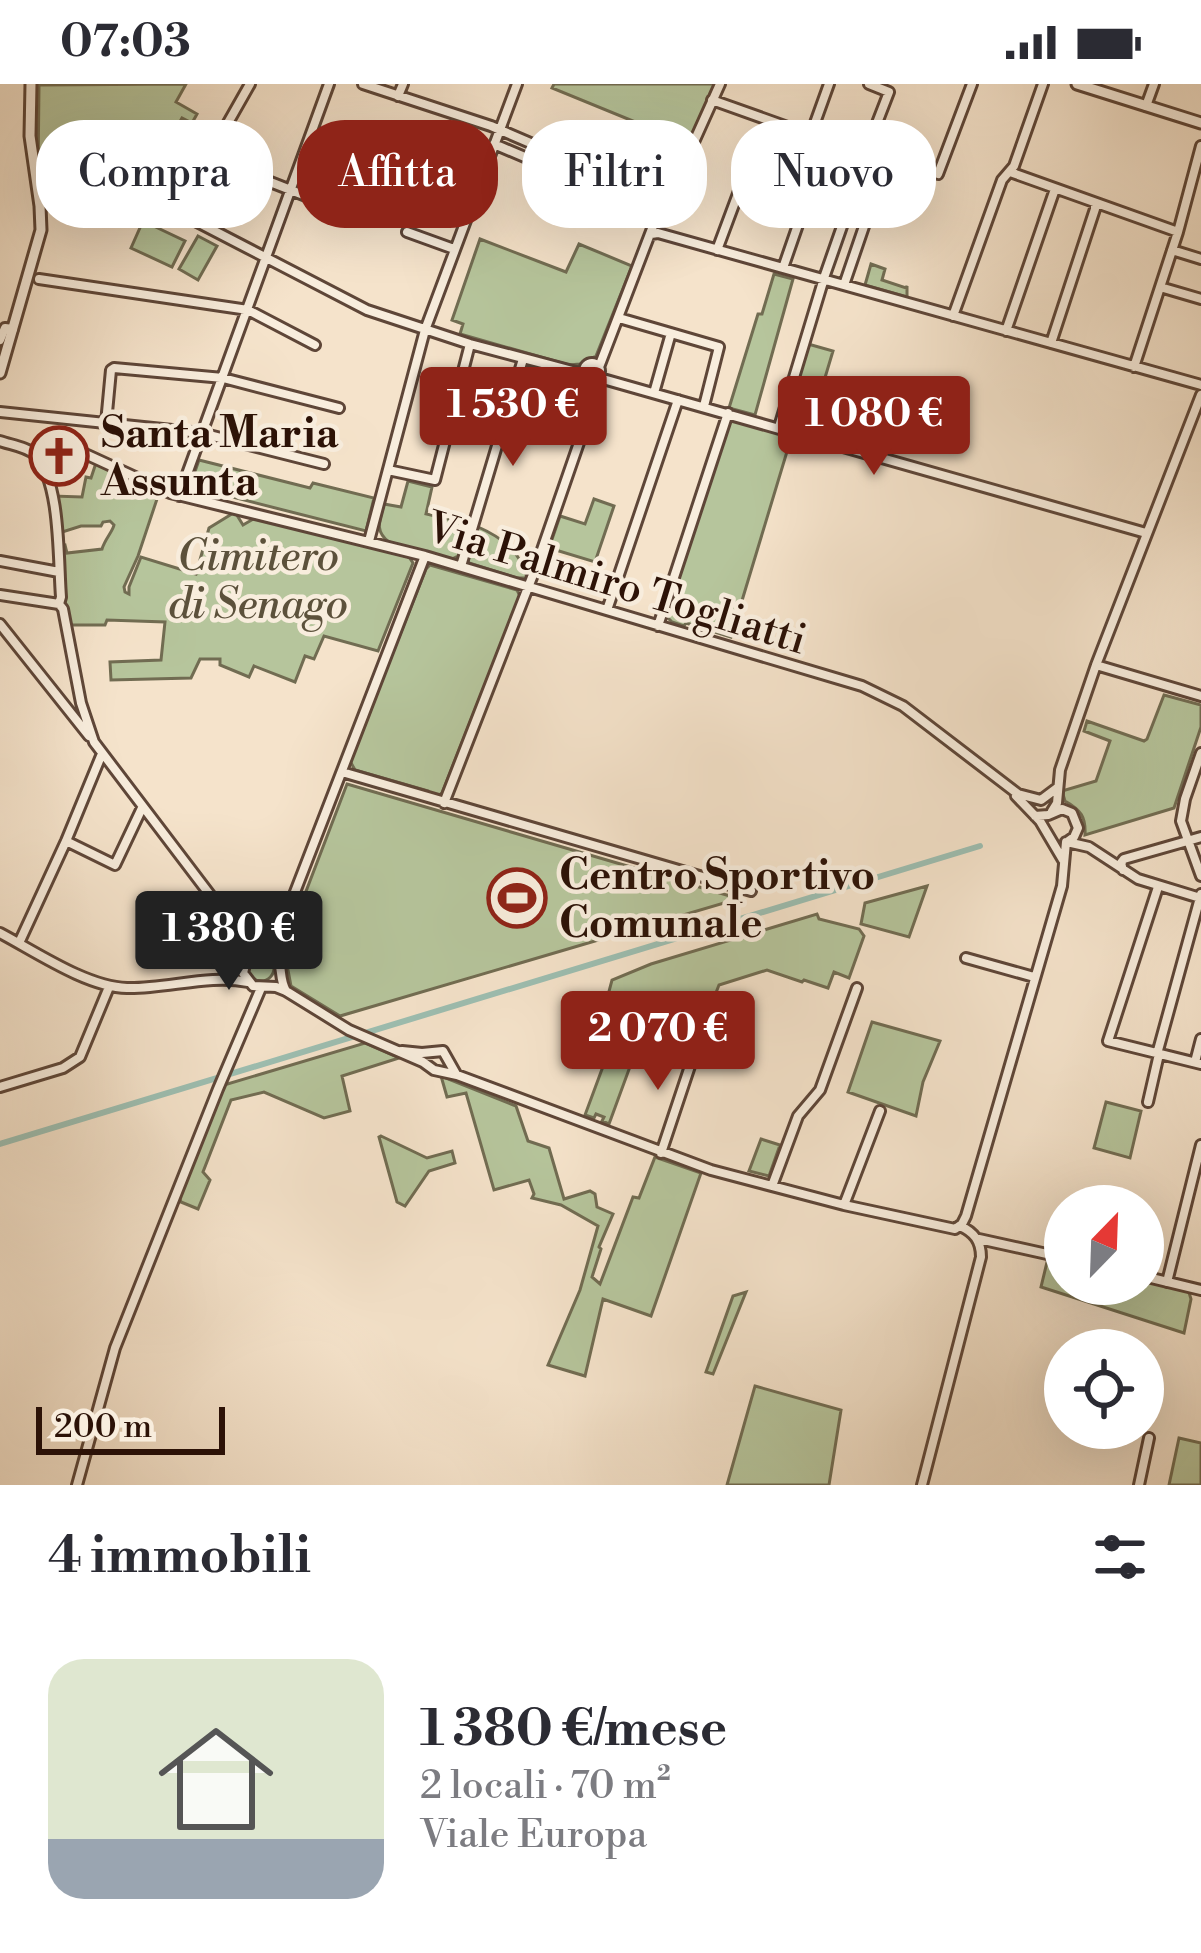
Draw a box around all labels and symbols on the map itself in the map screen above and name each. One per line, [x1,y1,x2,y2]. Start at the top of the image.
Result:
pin: 1 530 € [402,367,624,469]
pin: 1 080 € [763,376,985,478]
place label: Santa Maria Assunta [100,408,339,509]
church icon: Santa Maria Assunta [28,425,90,487]
street label: Via Palmiro Togliatti [419,501,813,668]
park label: Cimitero di Senago [168,531,348,632]
place label: Centro Sportivo Comunale [559,850,875,951]
sports icon: Centro Sportivo Comunale [486,867,548,929]
pin: 1 380 € [118,891,340,993]
pin: 2 070 € [547,991,769,1093]
north arrow [1044,1185,1164,1305]
scale bar [36,1401,225,1454]

